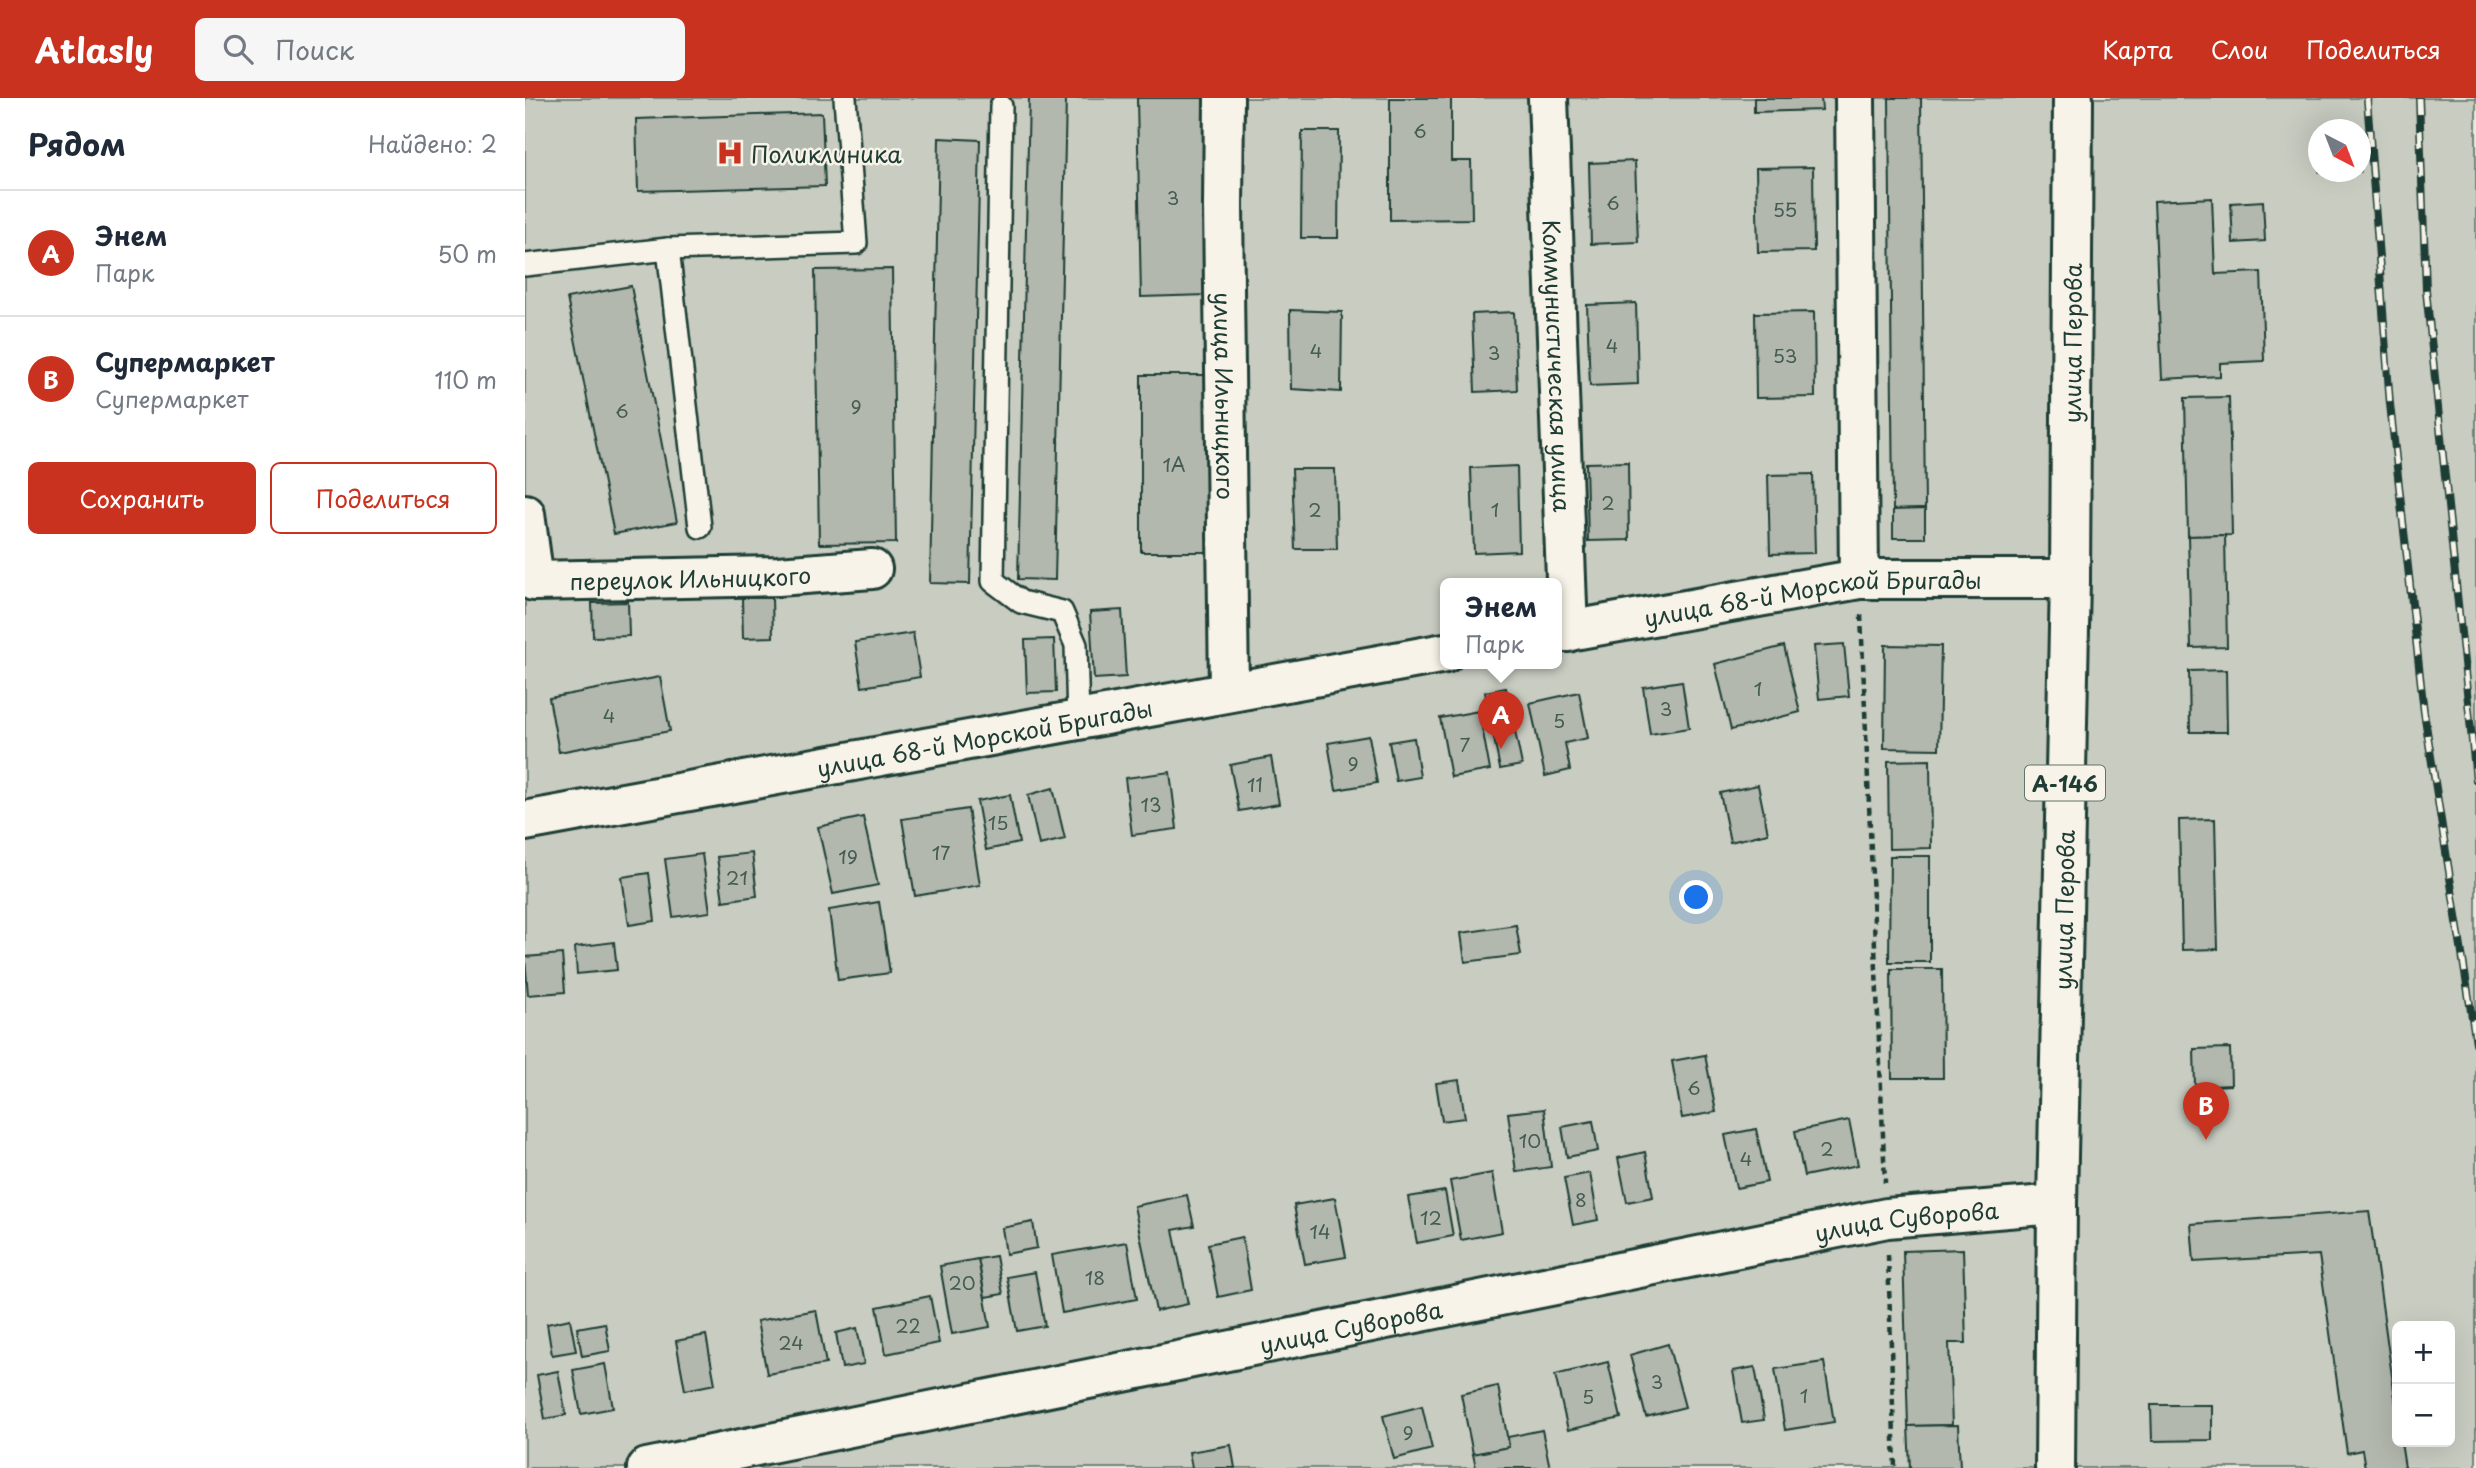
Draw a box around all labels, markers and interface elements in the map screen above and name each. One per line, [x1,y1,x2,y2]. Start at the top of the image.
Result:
search box [195,18,685,81]
text: Atlasly [35,24,153,74]
icon: search [219,30,257,68]
text: Поиск [275,30,354,69]
text: Карта [2102,31,2173,67]
text: Слои [2211,31,2268,67]
text: Поделиться [2306,31,2441,67]
house number: 6 [1413,116,1427,144]
north arrow [2308,119,2371,182]
text: Рядом [28,121,126,166]
text: Найдено: 2 [368,126,497,161]
place label: Поликлиника [751,136,902,171]
hospital icon: Поликлиника [715,138,745,168]
house number: 3 [1167,183,1179,211]
house number: 6 [1606,188,1620,216]
house number: 55 [1773,195,1797,223]
text: Энем [95,216,167,255]
street label: Коммунистическая улица [1535,219,1581,513]
text: A [42,236,60,271]
text: 50 m [437,236,497,271]
text: Парк [95,255,154,290]
street label: улица Перова [2053,262,2089,423]
street label: улица Ильницкого [1207,292,1244,500]
house number: 4 [1606,331,1618,359]
house number: 4 [1310,336,1322,364]
house number: 3 [1488,338,1500,366]
house number: 53 [1773,341,1797,369]
text: Супермаркет [95,342,274,381]
text: B [43,362,59,397]
text: 110 m [435,362,497,397]
text: Супермаркет [95,381,249,416]
house number: 9 [850,392,862,420]
house number: 6 [615,396,629,424]
house number: 1А [1162,450,1186,478]
button: Сохранить [28,462,256,534]
button: Поделиться [270,462,497,534]
house number: 2 [1601,488,1615,516]
house number: 2 [1308,495,1322,523]
house number: 1 [1491,495,1499,523]
street label: переулок Ильницкого [569,556,812,598]
street label: улица 68-й Морской Бригады [1641,562,1982,635]
popup [1440,578,1562,669]
text: Энем [1465,587,1537,626]
text: Парк [1465,626,1524,661]
house number: 1 [1754,674,1762,702]
street label: улица 68-й Морской Бригады [814,689,1155,785]
pin: A [1478,691,1524,749]
house number: 3 [1660,694,1672,722]
house number: 4 [603,701,615,729]
house number: 5 [1553,706,1565,734]
house number: 7 [1460,730,1471,758]
house number: 9 [1347,749,1359,777]
road number: А-146 [2025,766,2105,800]
house number: 11 [1247,770,1263,798]
house number: 13 [1140,790,1162,818]
house number: 15 [988,808,1008,836]
street label: улица Перова [2044,829,2082,990]
house number: 17 [932,838,950,866]
house number: 19 [838,842,858,870]
house number: 21 [726,863,748,891]
your location [1679,880,1713,914]
house number: 6 [1687,1073,1701,1101]
pin: B [2183,1082,2229,1140]
house number: 10 [1519,1126,1541,1154]
house number: 2 [1820,1134,1834,1162]
house number: 4 [1740,1144,1752,1172]
house number: 8 [1575,1185,1587,1213]
street label: улица Суворова [1811,1191,2001,1250]
house number: 12 [1420,1203,1442,1231]
house number: 14 [1309,1217,1331,1245]
house number: 18 [1085,1263,1105,1291]
house number: 20 [948,1268,976,1296]
street label: улица Суворова [1256,1290,1446,1362]
house number: 22 [895,1311,921,1339]
map controls [2392,1321,2455,1447]
button: + [2392,1321,2455,1384]
house number: 24 [778,1328,804,1356]
house number: 3 [1651,1367,1663,1395]
house number: 1 [1800,1381,1808,1409]
house number: 5 [1582,1382,1594,1410]
button: − [2392,1384,2455,1447]
house number: 9 [1402,1418,1414,1446]

